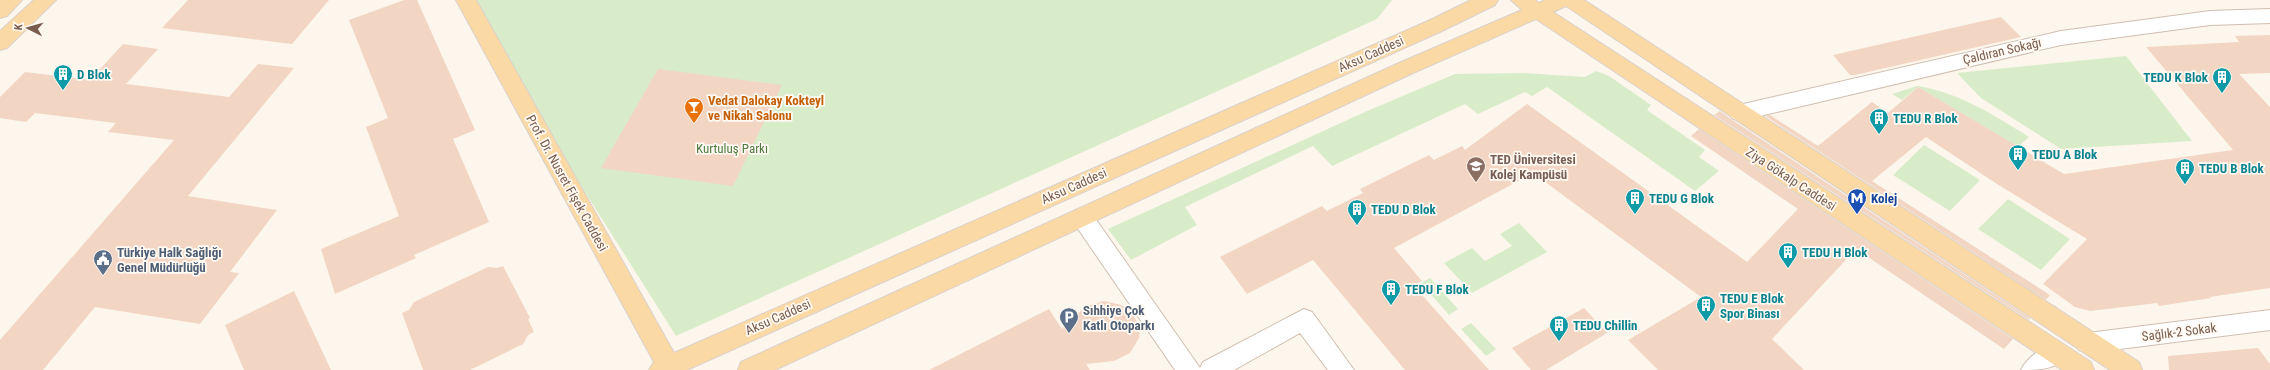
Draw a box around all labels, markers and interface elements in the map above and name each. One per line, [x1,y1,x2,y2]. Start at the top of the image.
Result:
north arrow [8,8,48,48]
text: K [12,22,25,31]
street label: Aksu Caddesi [1336,33,1406,75]
street label: Çaldıran Sokağı [1961,35,2043,67]
building icon: D Blok [52,63,74,91]
building icon: TEDU K Blok [2211,66,2233,94]
place label: D Blok [77,67,111,82]
place label: TEDU K Blok [2143,70,2209,85]
place label: Vedat Dalokay Kokteyl ve Nikah Salonu [708,93,824,123]
bar icon: Vedat Dalokay Kokteyl ve Nikah Salonu [683,96,705,124]
building icon: TEDU R Blok [1868,107,1890,135]
place label: TEDU R Blok [1893,111,1958,126]
street label: Prof. Dr. Nusret Fişek Caddesi [523,112,611,254]
park label: Kurtuluş Parkı [696,141,768,156]
building icon: TEDU A Blok [2007,143,2029,171]
street label: Ziya Gökalp Caddesi [1743,144,1839,214]
place label: TEDU A Blok [2032,147,2098,162]
place label: TED Üniversitesi Kolej Kampüsü [1490,152,1576,182]
school or university icon: TED Üniversitesi Kolej Kampüsü [1465,155,1487,183]
building icon: TEDU B Blok [2174,157,2196,185]
place label: TEDU B Blok [2199,161,2265,176]
street label: Aksu Caddesi [1039,165,1109,207]
building icon: TEDU G Blok [1624,187,1646,215]
metro station icon: Kolej [1846,187,1868,215]
place label: TEDU G Blok [1649,191,1715,206]
place label: Kolej [1871,191,1897,206]
building icon: TEDU D Blok [1346,198,1368,226]
place label: TEDU D Blok [1371,202,1437,217]
building icon: TEDU H Blok [1777,241,1799,269]
place label: Türkiye Halk Sağlığı Genel Müdürlüğü [117,245,222,275]
place label: TEDU H Blok [1802,245,1868,260]
public building icon: Türkiye Halk Sağlığı Genel Müdürlüğü [92,248,114,276]
building icon: TEDU F Blok [1380,278,1402,306]
place label: TEDU F Blok [1405,282,1469,297]
place label: TEDU E Blok Spor Binası [1720,291,1785,321]
building icon: TEDU E Blok Spor Binası [1695,294,1717,322]
street label: Aksu Caddesi [743,296,813,338]
place label: Sıhhiye Çok Katlı Otoparkı [1083,303,1155,333]
parking icon: Sıhhiye Çok Katlı Otoparkı [1058,306,1080,334]
building icon: TEDU Chillin [1548,314,1570,342]
place label: TEDU Chillin [1573,318,1638,333]
street label: Sağlık-2 Sokak [2141,320,2217,344]

